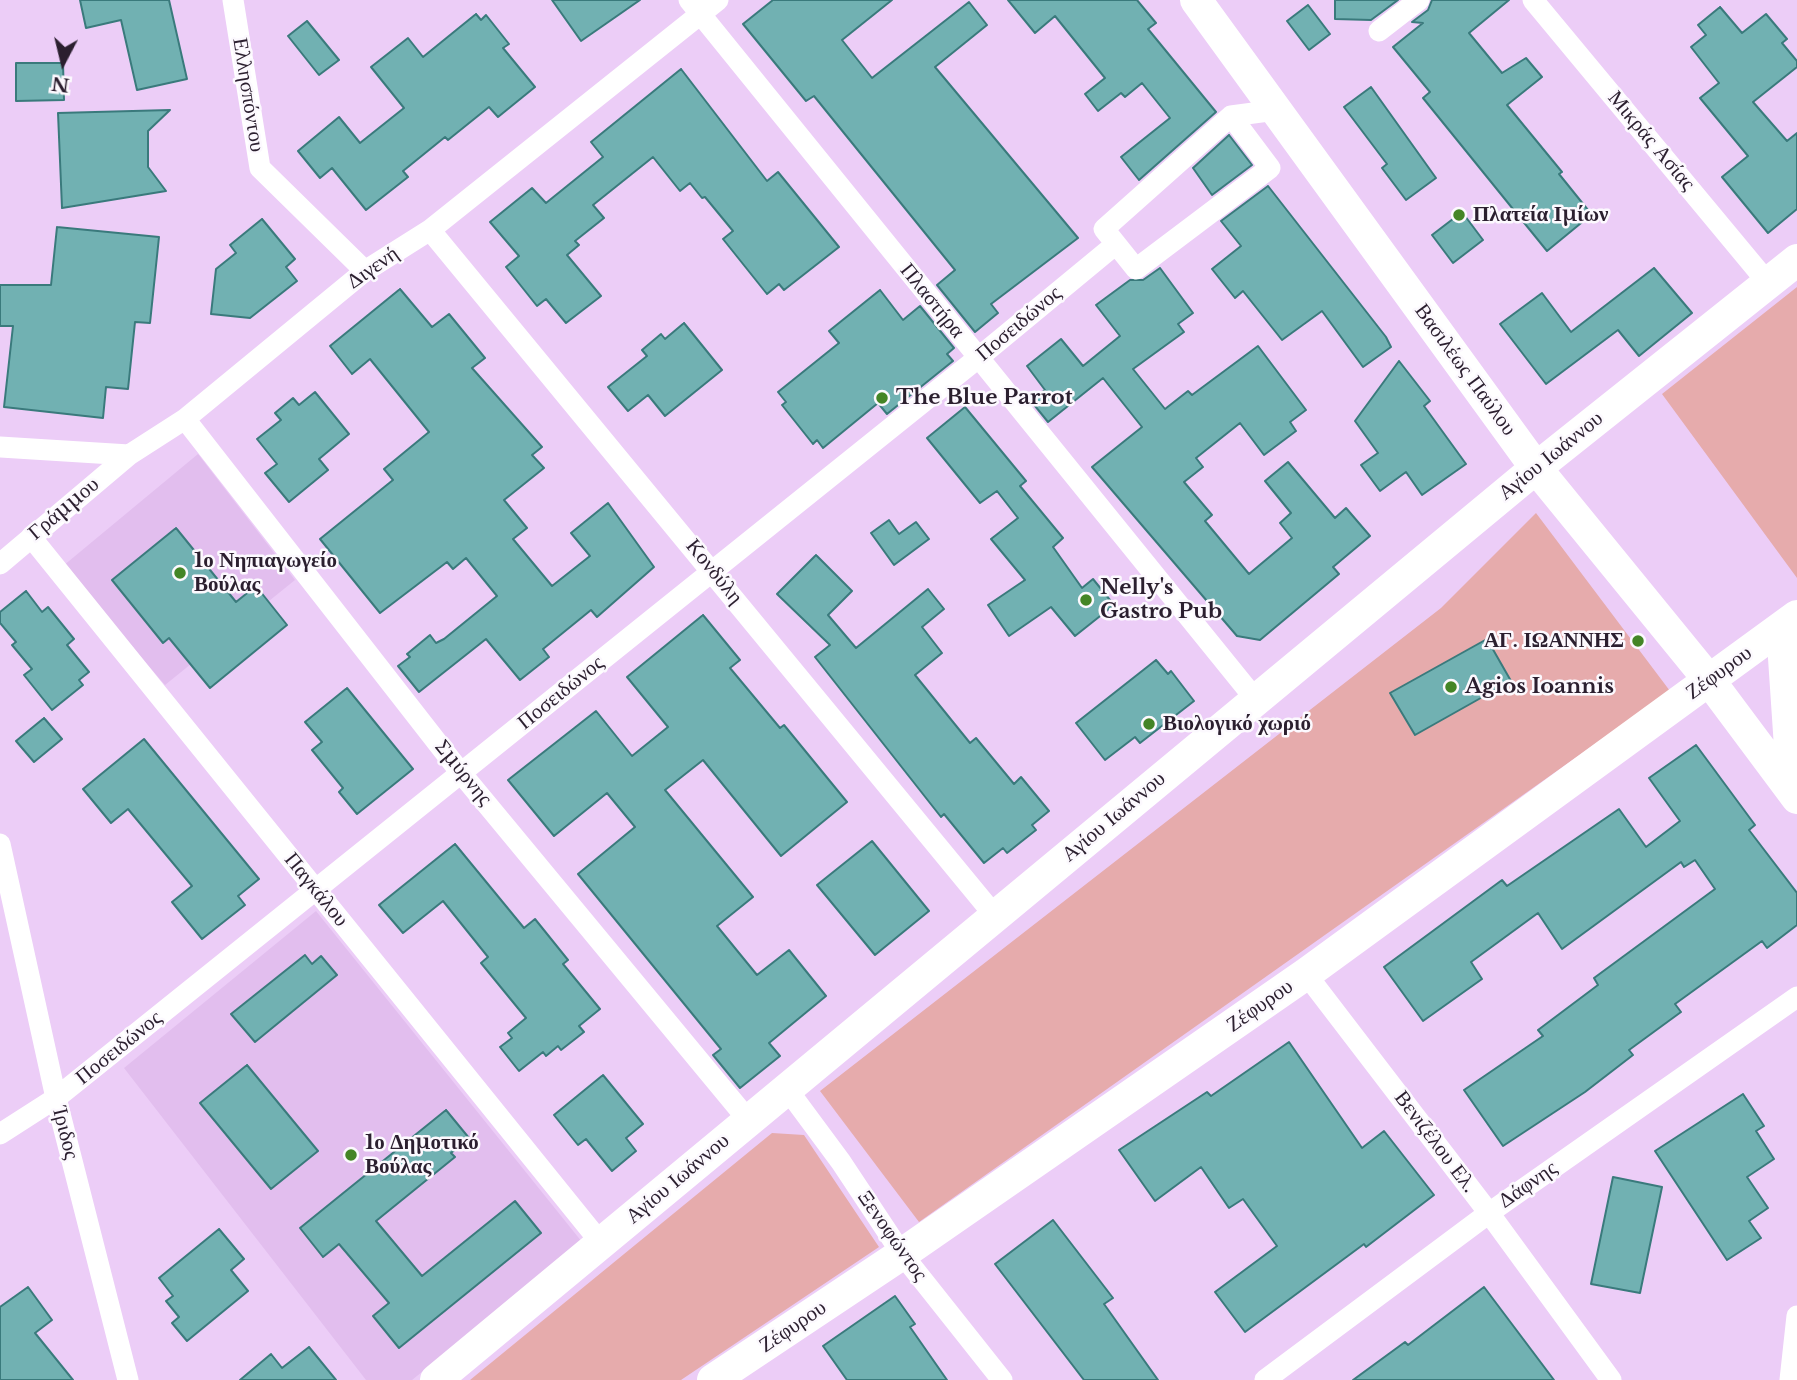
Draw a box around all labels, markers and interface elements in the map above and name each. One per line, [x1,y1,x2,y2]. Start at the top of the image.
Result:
north arrow [28,28,98,98]
street label: Ελλησπόντου [227,36,269,154]
text: N [50,72,71,97]
street label: Μικράς Ασίας [1602,86,1700,196]
place label: Πλατεία Ιμίων [1473,202,1608,228]
marker: Πλατεία Ιμίων [1451,207,1467,223]
street label: Διγενή [342,241,404,295]
street label: Πλαστήρα [894,259,970,343]
street label: Ποσειδώνος [971,281,1067,367]
street label: Βασιλέως Παύλου [1409,299,1521,441]
place label: The Blue Parrot [896,385,1073,411]
marker: The Blue Parrot [874,390,890,406]
street label: Αγίου Ιωάννου [1494,406,1608,506]
street label: Γράμμου [23,472,105,546]
street label: Κονδύλη [680,534,748,610]
place label: 1ο Νηπιαγωγείο Βούλας [194,548,337,598]
marker: 1ο Νηπιαγωγείο Βούλας [172,565,188,581]
place label: Nelly's Gastro Pub [1100,575,1222,625]
marker: Nelly's Gastro Pub [1078,592,1094,608]
place label: ΑΓ. ΙΩΑΝΝΗΣ [1484,628,1624,654]
marker: ΑΓ. ΙΩΑΝΝΗΣ [1630,633,1646,649]
street label: Ζέφυρου [1681,641,1757,705]
street label: Ποσειδώνος [513,651,609,735]
place label: Agios Ioannis [1465,674,1614,700]
marker: Agios Ioannis [1443,679,1459,695]
place label: Βιολογικό χωριό [1163,711,1311,737]
marker: Βιολογικό χωριό [1141,716,1157,732]
street label: Σμύρνης [429,735,497,811]
street label: Αγίου Ιωάννου [1057,766,1171,868]
street label: Παγκάλου [279,848,353,932]
street label: Ζέφυρου [1222,974,1298,1038]
street label: Ποσειδώνος [71,1006,167,1090]
street label: Βενιζέλου Ελ. [1388,1086,1482,1198]
street label: Ίριδος [46,1104,84,1162]
street label: Αγίου Ιωάννου [621,1128,735,1230]
place label: 1ο Δημοτικό Βούλας [365,1130,479,1180]
marker: 1ο Δημοτικό Βούλας [343,1147,359,1163]
street label: Δάφνης [1494,1156,1562,1214]
street label: Ξενοφώντος [852,1186,932,1286]
street label: Ζέφυρου [755,1295,831,1359]

